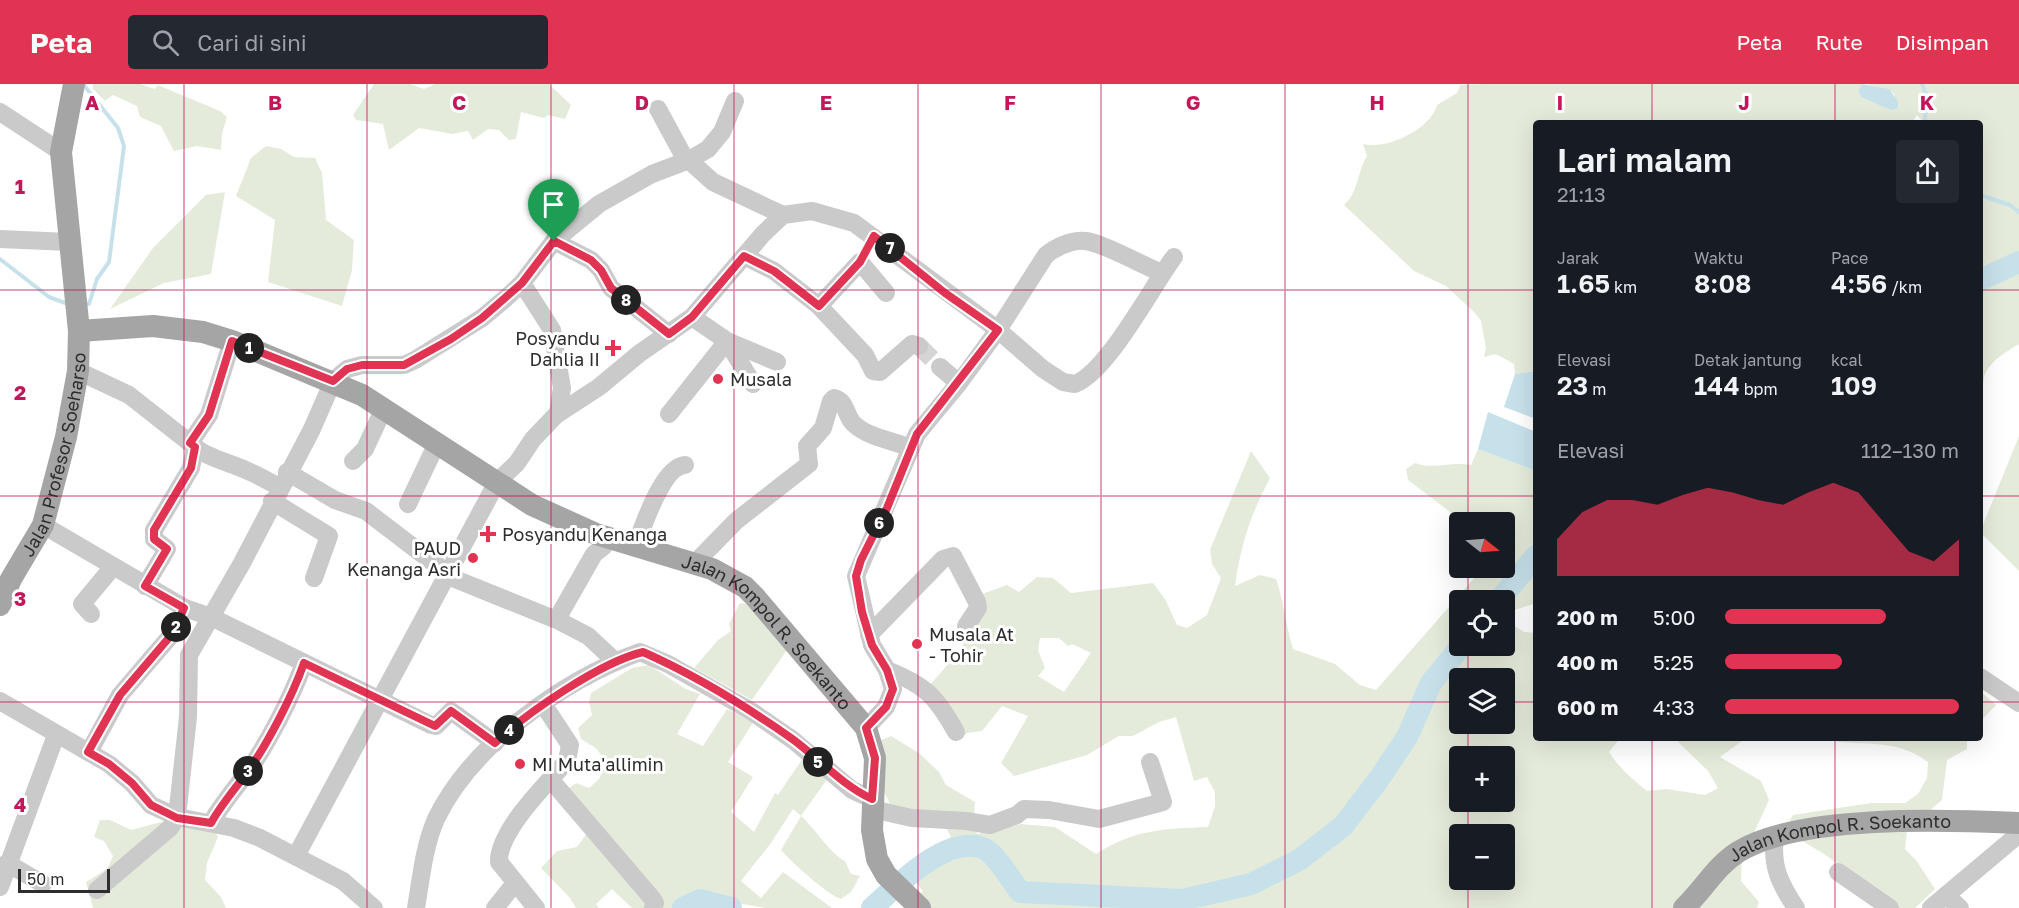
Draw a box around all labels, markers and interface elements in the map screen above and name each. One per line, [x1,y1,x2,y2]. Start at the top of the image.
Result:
search box [128,15,548,69]
text: Peta [30,26,92,59]
icon: search [149,26,182,59]
text: Cari di sini [197,29,307,56]
text: Peta [1736,29,1782,55]
text: Rute [1815,29,1863,55]
text: Disimpan [1896,29,1989,55]
text: A [85,90,99,114]
text: B [268,90,282,114]
text: C [452,90,466,114]
text: D [635,90,649,114]
text: E [820,90,832,114]
text: F [1004,90,1016,114]
text: G [1186,90,1200,114]
text: H [1369,90,1385,114]
text: I [1557,90,1563,114]
text: J [1738,90,1750,114]
text: K [1920,90,1935,114]
text: Lari malam [1557,140,1732,179]
button: share [1896,140,1959,203]
text: 1 [15,174,25,198]
pin [528,179,579,241]
text: 21:13 [1557,182,1606,206]
icon: arrive [537,188,570,221]
pin: 7 [875,233,905,263]
text: 7 [886,238,894,258]
text: Jarak [1557,248,1599,268]
text: Waktu [1694,248,1743,268]
text: Pace [1831,248,1868,268]
text: 1.65 [1557,268,1610,299]
text: 8:08 [1694,268,1751,299]
text: 4:56 [1831,268,1887,299]
text: km [1610,277,1637,297]
text: /km [1887,277,1922,297]
pin: 8 [611,285,641,315]
text: 8 [621,290,631,310]
place label: Posyandu Dahlia II [515,327,600,370]
pin: 1 [234,333,264,363]
text: 1 [245,338,253,358]
marker: Posyandu Dahlia II [604,339,622,357]
text: Elevasi [1557,350,1611,370]
text: Detak jantung [1694,350,1802,370]
text: kcal [1831,350,1863,370]
street label: Jalan Profesor Soeharso [16,352,89,560]
place label: Musala [730,368,792,390]
text: 23 [1557,370,1588,401]
text: 144 [1694,370,1740,401]
text: 109 [1831,370,1877,401]
marker: Musala [711,372,725,386]
text: m [1588,379,1606,399]
text: bpm [1740,379,1778,399]
text: 2 [14,380,26,404]
text: Elevasi [1557,438,1624,462]
text: 112–130 m [1861,438,1959,462]
pin: 6 [864,508,894,538]
north arrow [1449,512,1515,578]
map controls [1449,512,1515,890]
text: 6 [874,513,884,533]
place label: Posyandu Kenanga [502,523,667,545]
marker: Posyandu Kenanga [479,525,497,543]
place label: PAUD Kenanga Asri [347,537,461,580]
street label: Jalan Kompol R. Soekanto [679,550,857,714]
marker: PAUD Kenanga Asri [466,551,480,565]
text: 3 [14,586,26,610]
button: locate [1449,590,1515,656]
text: 200 m [1557,605,1618,629]
text: 5:00 [1653,605,1695,629]
pin: 2 [161,612,191,642]
text: 2 [171,617,181,637]
place label: Musala At - Tohir [929,623,1014,666]
marker: Musala At - Tohir [910,637,924,651]
text: 400 m [1557,650,1618,674]
text: 5:25 [1653,650,1694,674]
button: layers [1449,668,1515,734]
text: 600 m [1557,695,1618,719]
text: 4:33 [1653,695,1695,719]
pin: 4 [494,715,524,745]
text: 4 [504,720,514,740]
button: + [1449,746,1515,812]
pin: 5 [803,747,833,777]
text: 5 [813,752,823,772]
place label: MI Muta'allimin [532,753,664,775]
pin: 3 [233,756,263,786]
marker: MI Muta'allimin [513,757,527,771]
text: 3 [243,761,253,781]
text: 4 [14,792,26,816]
street label: Jalan Kompol R. Soekanto [1724,810,1951,866]
button: − [1449,824,1515,890]
scale bar [18,866,110,894]
text: 50 m [27,869,64,889]

